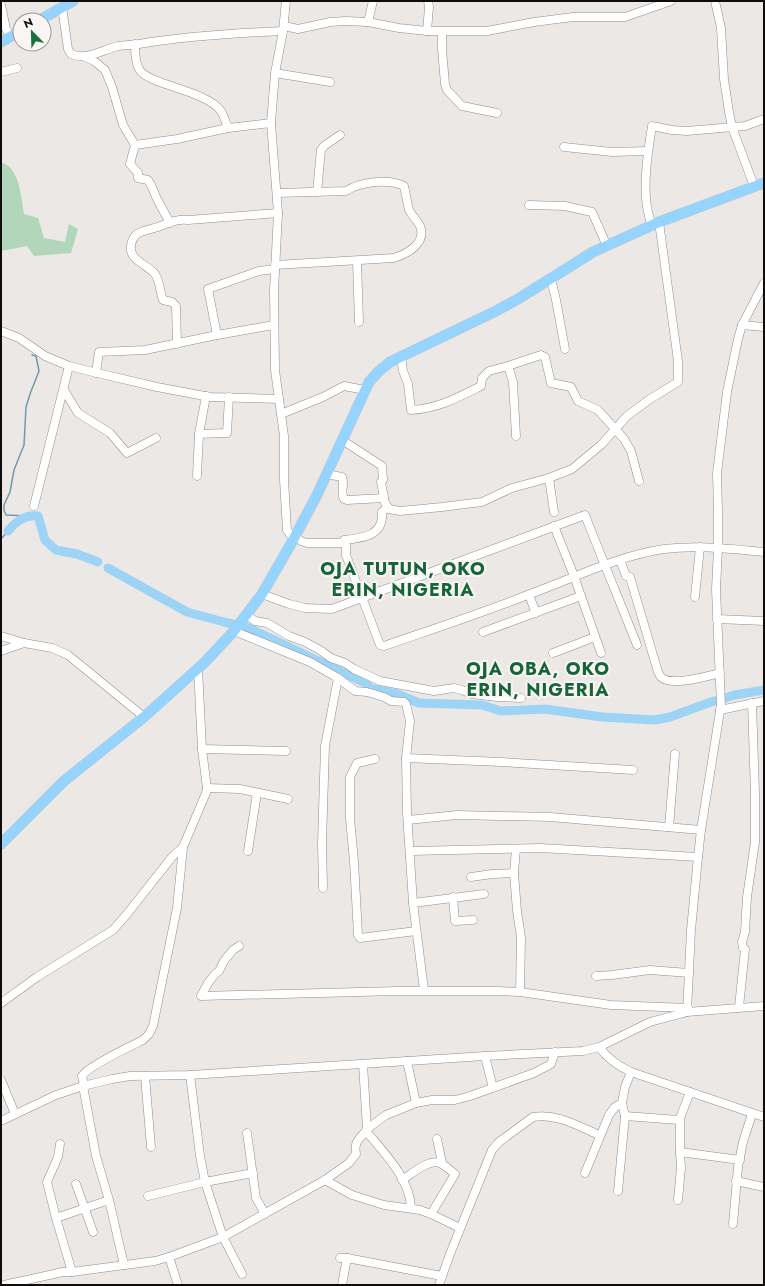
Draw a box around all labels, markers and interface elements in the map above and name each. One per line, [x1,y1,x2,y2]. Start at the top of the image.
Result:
north arrow [12,12,52,52]
text: N [21,14,35,32]
district label: OJA TUTUN, OKO ERIN, NIGERIA [320,556,486,603]
district label: OJA OBA, OKO ERIN, NIGERIA [466,656,610,703]

